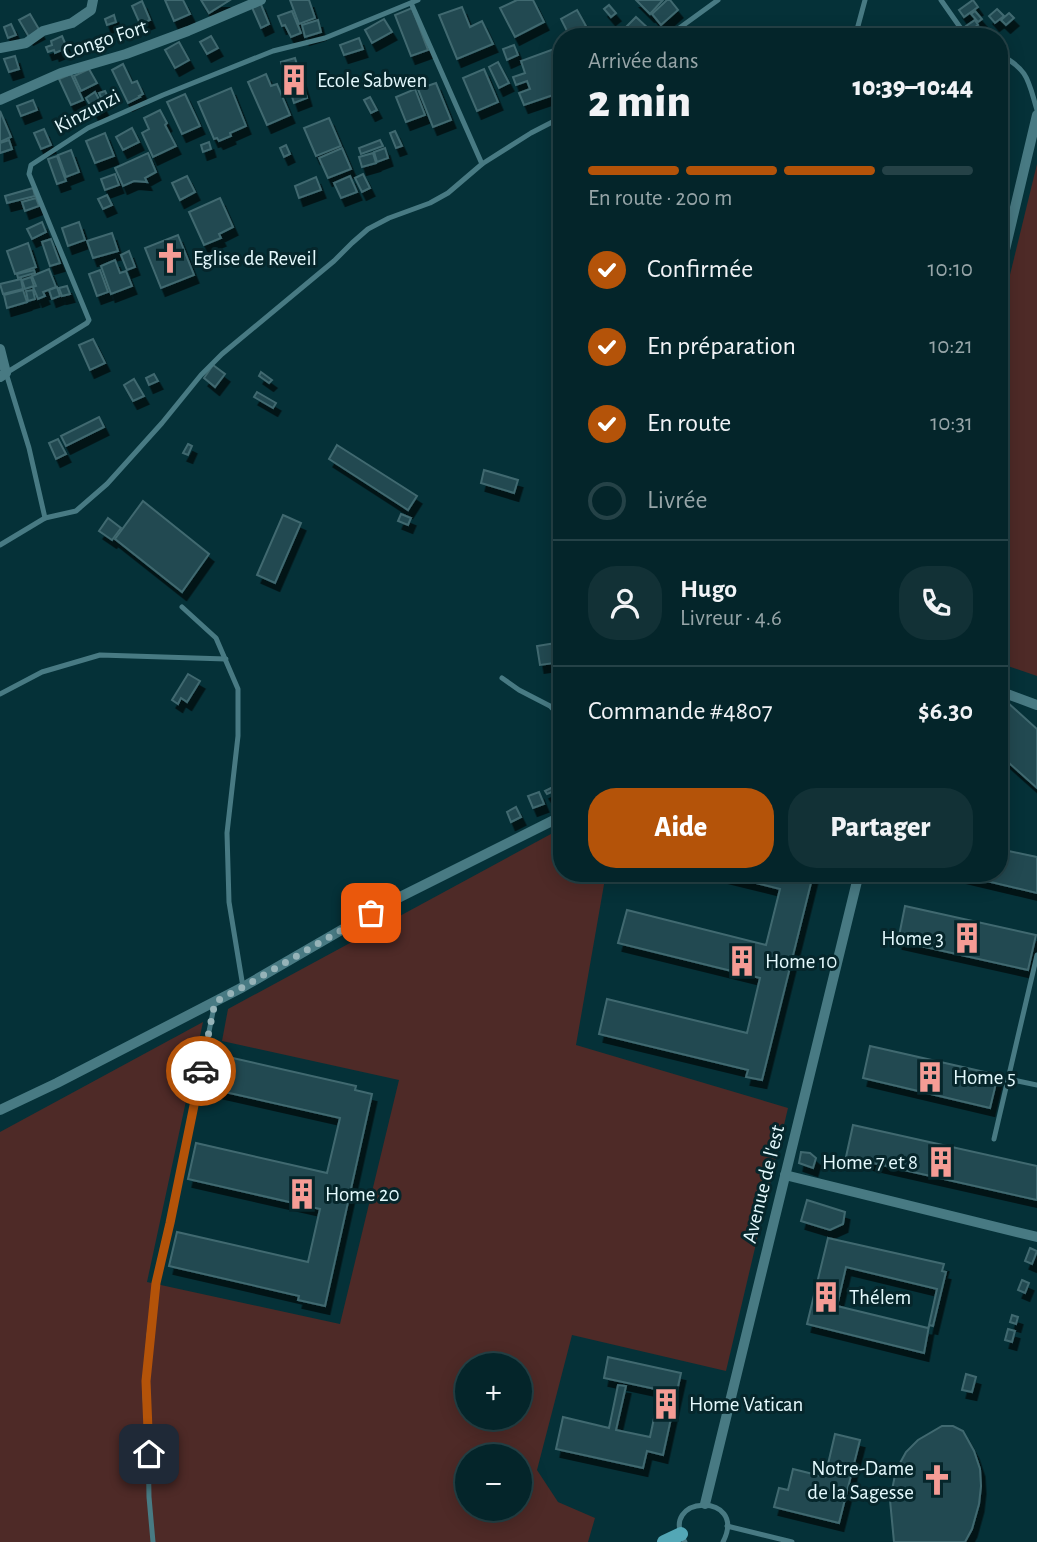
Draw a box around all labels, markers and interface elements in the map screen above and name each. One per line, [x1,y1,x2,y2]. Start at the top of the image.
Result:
street label: Congo Fort [60,16,150,63]
text: Arrivée dans [588,50,699,73]
building icon: Ecole Sabwen [277,63,311,97]
place label: Ecole Sabwen [317,70,427,91]
text: 10:39–10:44 [852,74,973,100]
text: 2 min [588,79,691,125]
street label: Kinzunzi [51,85,124,137]
text: En route · 200 m [588,187,732,210]
church icon: Eglise de Reveil [153,241,187,275]
place label: Eglise de Reveil [193,248,317,269]
icon: check [588,251,626,289]
text: Confirmée [647,256,753,282]
text: 10:10 [928,258,973,281]
icon: check [588,328,626,366]
text: En préparation [647,333,796,359]
text: 10:21 [929,335,973,358]
icon: check [588,405,626,443]
text: En route [647,410,731,436]
text: 10:31 [930,412,973,435]
text: Livrée [647,487,707,513]
button: person [588,566,662,640]
button: phone [899,566,973,640]
text: Hugo [680,576,737,602]
text: Livreur · 4.6 [680,607,782,630]
text: Commande #4807 [588,698,773,724]
text: $6.30 [918,698,973,724]
button: Aide [588,788,774,868]
button: Partager [788,788,973,868]
pin [341,883,401,943]
icon: bag [352,894,390,932]
building icon: Home 3 [950,921,984,955]
place label: Home 3 [881,928,944,949]
building icon: Home 10 [725,944,759,978]
place label: Home 10 [765,951,837,972]
courier [166,1036,236,1106]
icon: car [182,1052,220,1090]
building icon: Home 5 [913,1060,947,1094]
place label: Home 5 [953,1067,1016,1088]
street label: Avenue de l'est [739,1123,788,1245]
building icon: Home 7 et 8 [924,1145,958,1179]
place label: Home 7 et 8 [822,1152,918,1173]
building icon: Home 20 [285,1177,319,1211]
place label: Home 20 [325,1184,400,1205]
building icon: Thélem [809,1280,843,1314]
place label: Thélem [849,1287,911,1308]
map controls [455,1353,532,1521]
button: + [455,1353,532,1430]
building icon: Home Vatican [649,1387,683,1421]
place label: Home Vatican [689,1394,803,1415]
pin [119,1424,179,1484]
icon: home [130,1435,168,1473]
button: − [455,1444,532,1521]
place label: Notre-Dame de la Sagesse [807,1458,914,1503]
church icon: Notre-Dame de la Sagesse [920,1463,954,1497]

